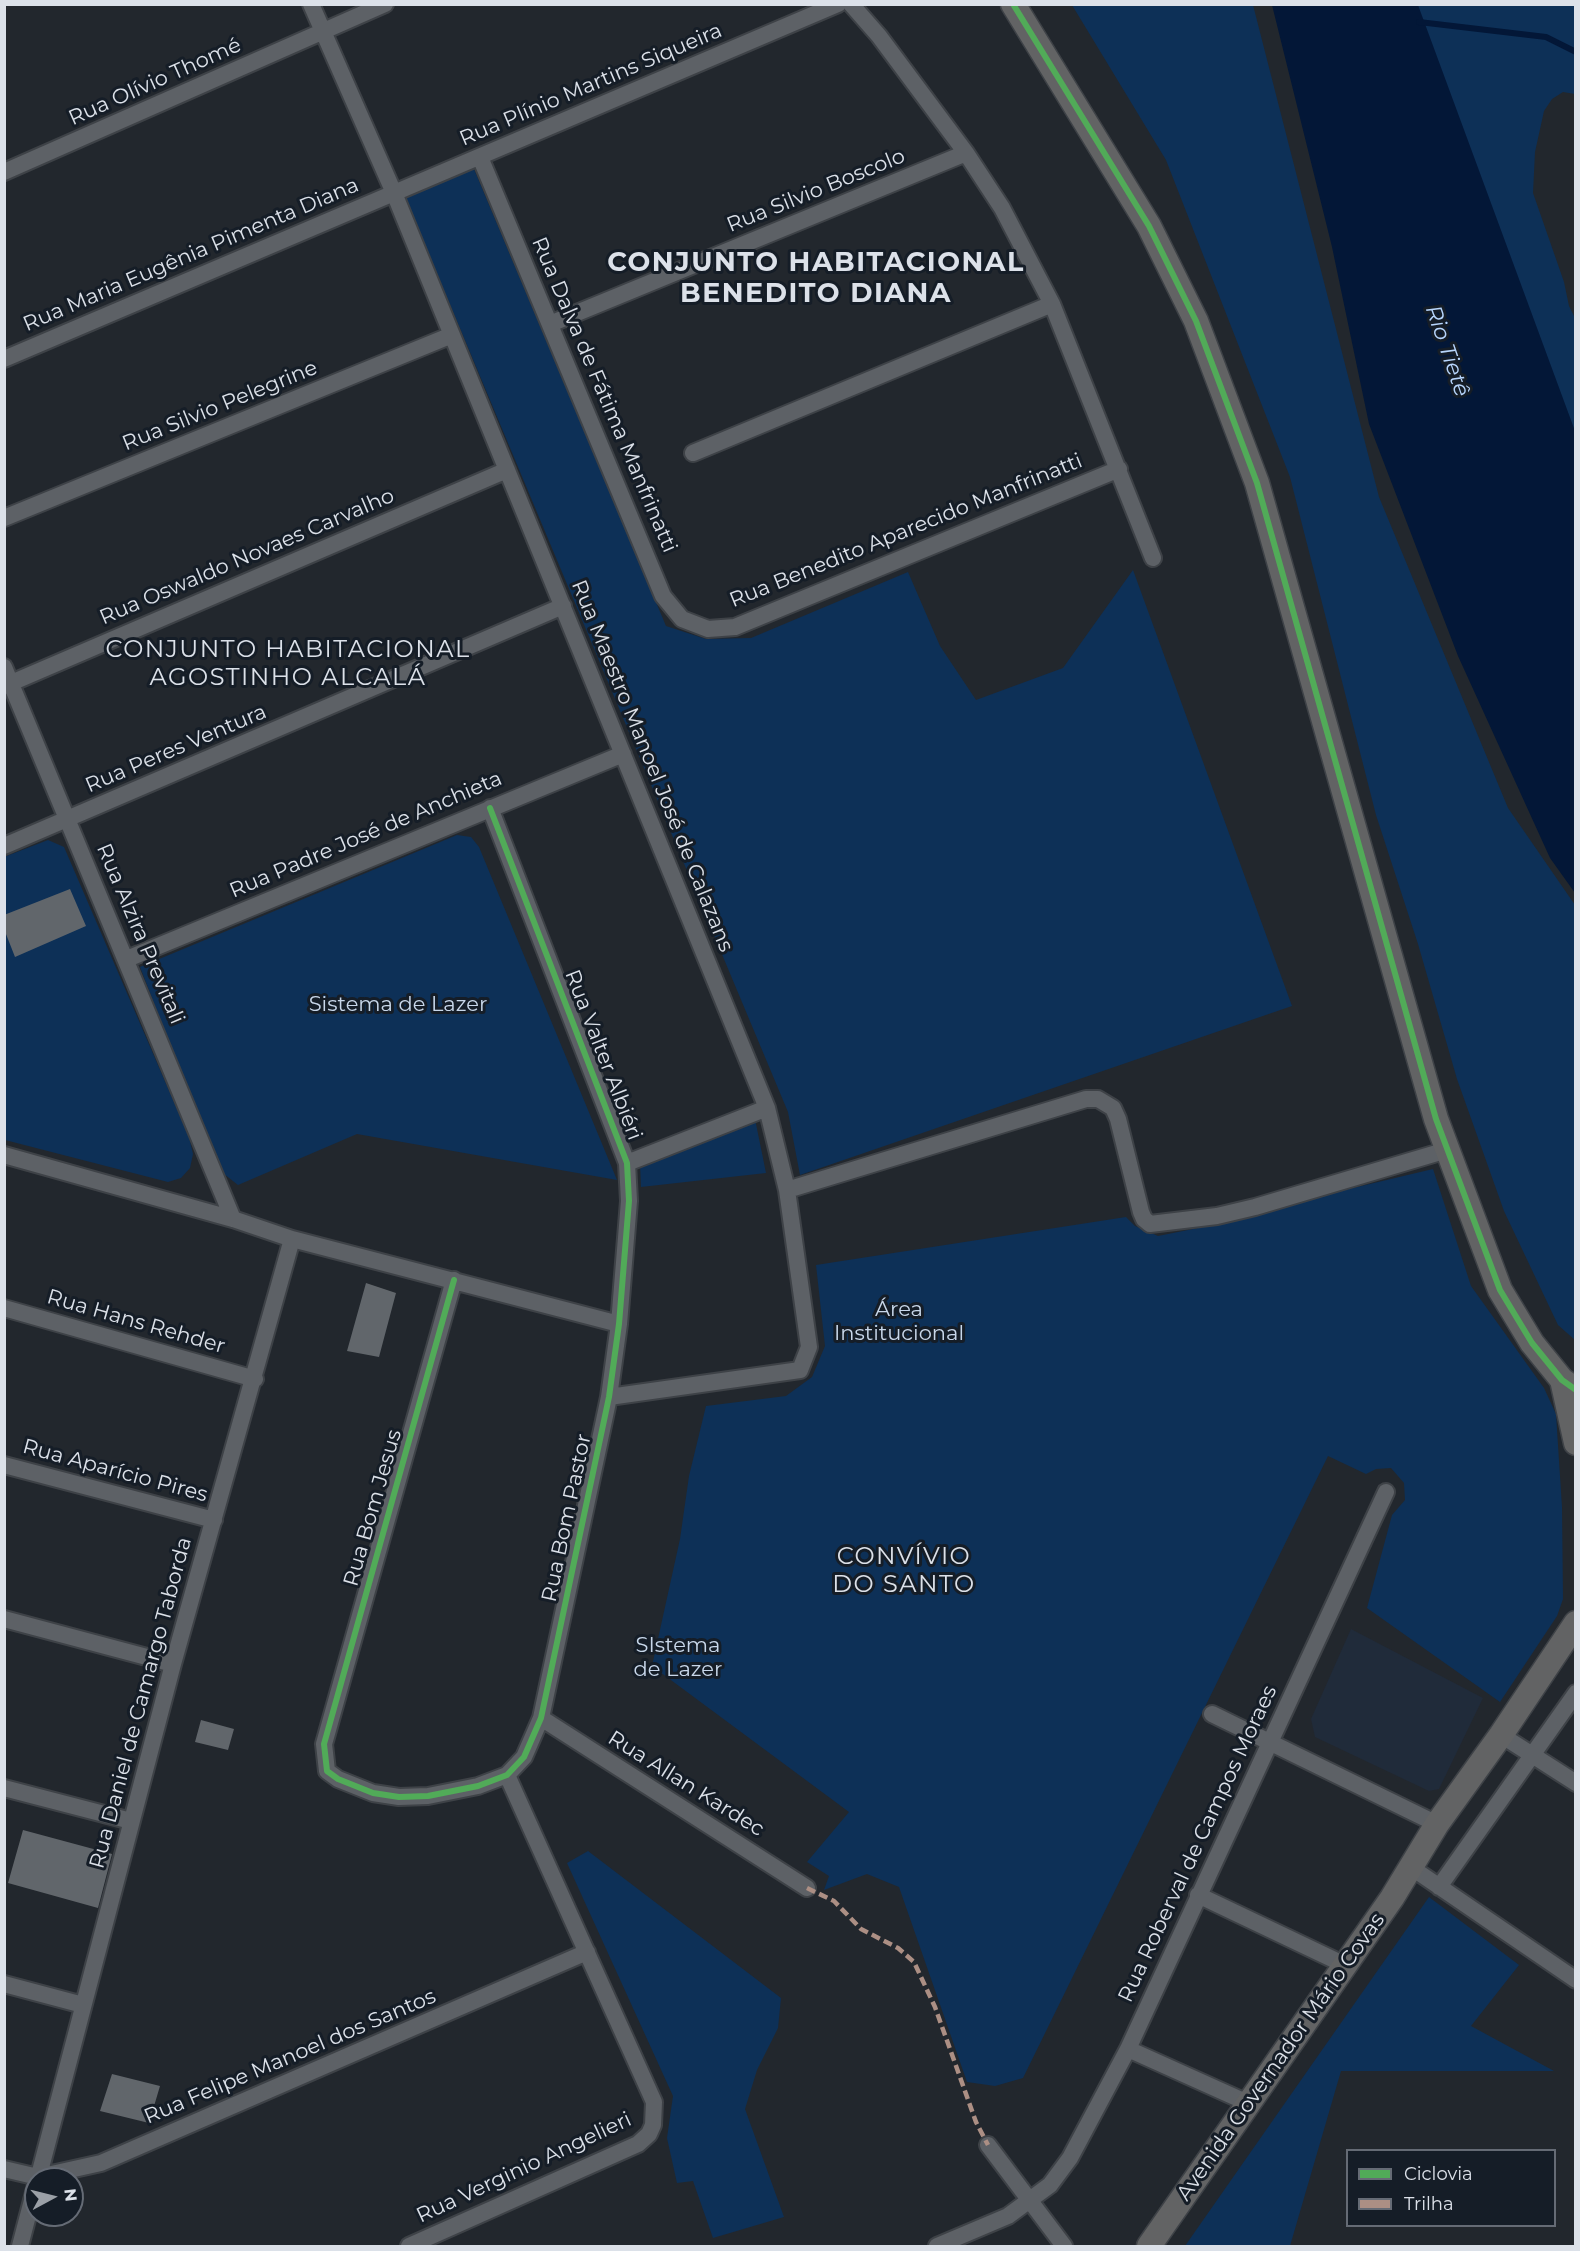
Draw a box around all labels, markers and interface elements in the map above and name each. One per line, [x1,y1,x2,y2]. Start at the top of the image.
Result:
street label: Rua Plínio Martins Siqueira [456,18,726,152]
street label: Rua Olívio Thomé [65,33,245,131]
street label: Rua Silvio Boscolo [723,144,909,238]
street label: Rua Maria Eugênia Pimenta Diana [19,173,363,337]
street label: Rua Dalva de Fátima Manfrinatti [526,234,682,556]
district label: CONJUNTO HABITACIONAL BENEDITO DIANA [607,247,1025,310]
water label: Rio Tietê [1419,302,1475,400]
street label: Rua Silvio Pelegrine [119,355,321,457]
street label: Rua Benedito Aparecido Manfrinatti [726,448,1086,614]
street label: Rua Oswaldo Novaes Carvalho [96,483,398,631]
street label: Rua Maestro Manoel José de Calazans [566,576,738,956]
district label: CONJUNTO HABITACIONAL AGOSTINHO ALCALÁ [105,636,471,692]
street label: Rua Peres Ventura [82,699,270,799]
street label: Rua Padre José de Anchieta [226,766,506,904]
street label: Rua Alzira Previtali [91,840,189,1028]
street label: Rua Valter Albiéri [559,966,647,1144]
park label: Sistema de Lazer [309,992,487,1018]
street label: Rua Hans Rehder [44,1285,228,1359]
park label: Área Institucional [834,1297,964,1347]
street label: Rua Bom Jesus [339,1427,407,1589]
street label: Rua Bom Pastor [537,1432,597,1604]
street label: Rua Aparício Pires [20,1434,210,1508]
street label: Rua Daniel de Camargo Taborda [85,1535,197,1871]
district label: CONVÍVIO DO SANTO [832,1543,976,1599]
park label: SIstema de Lazer [634,1633,722,1683]
street label: Rua Roberval de Campos Moraes [1113,1682,1283,2006]
street label: Rua Allan Kardec [603,1726,769,1842]
street label: Avenida Governador Mário Covas [1172,1908,1390,2206]
street label: Rua Felipe Manoel dos Santos [140,1984,440,2130]
street label: Rua Verginio Angelieri [413,2107,635,2229]
legend [1346,2149,1556,2227]
text: Ciclovia [1404,2163,1473,2185]
north arrow [24,2167,84,2227]
text: N [60,2187,81,2203]
text: Trilha [1404,2193,1454,2215]

